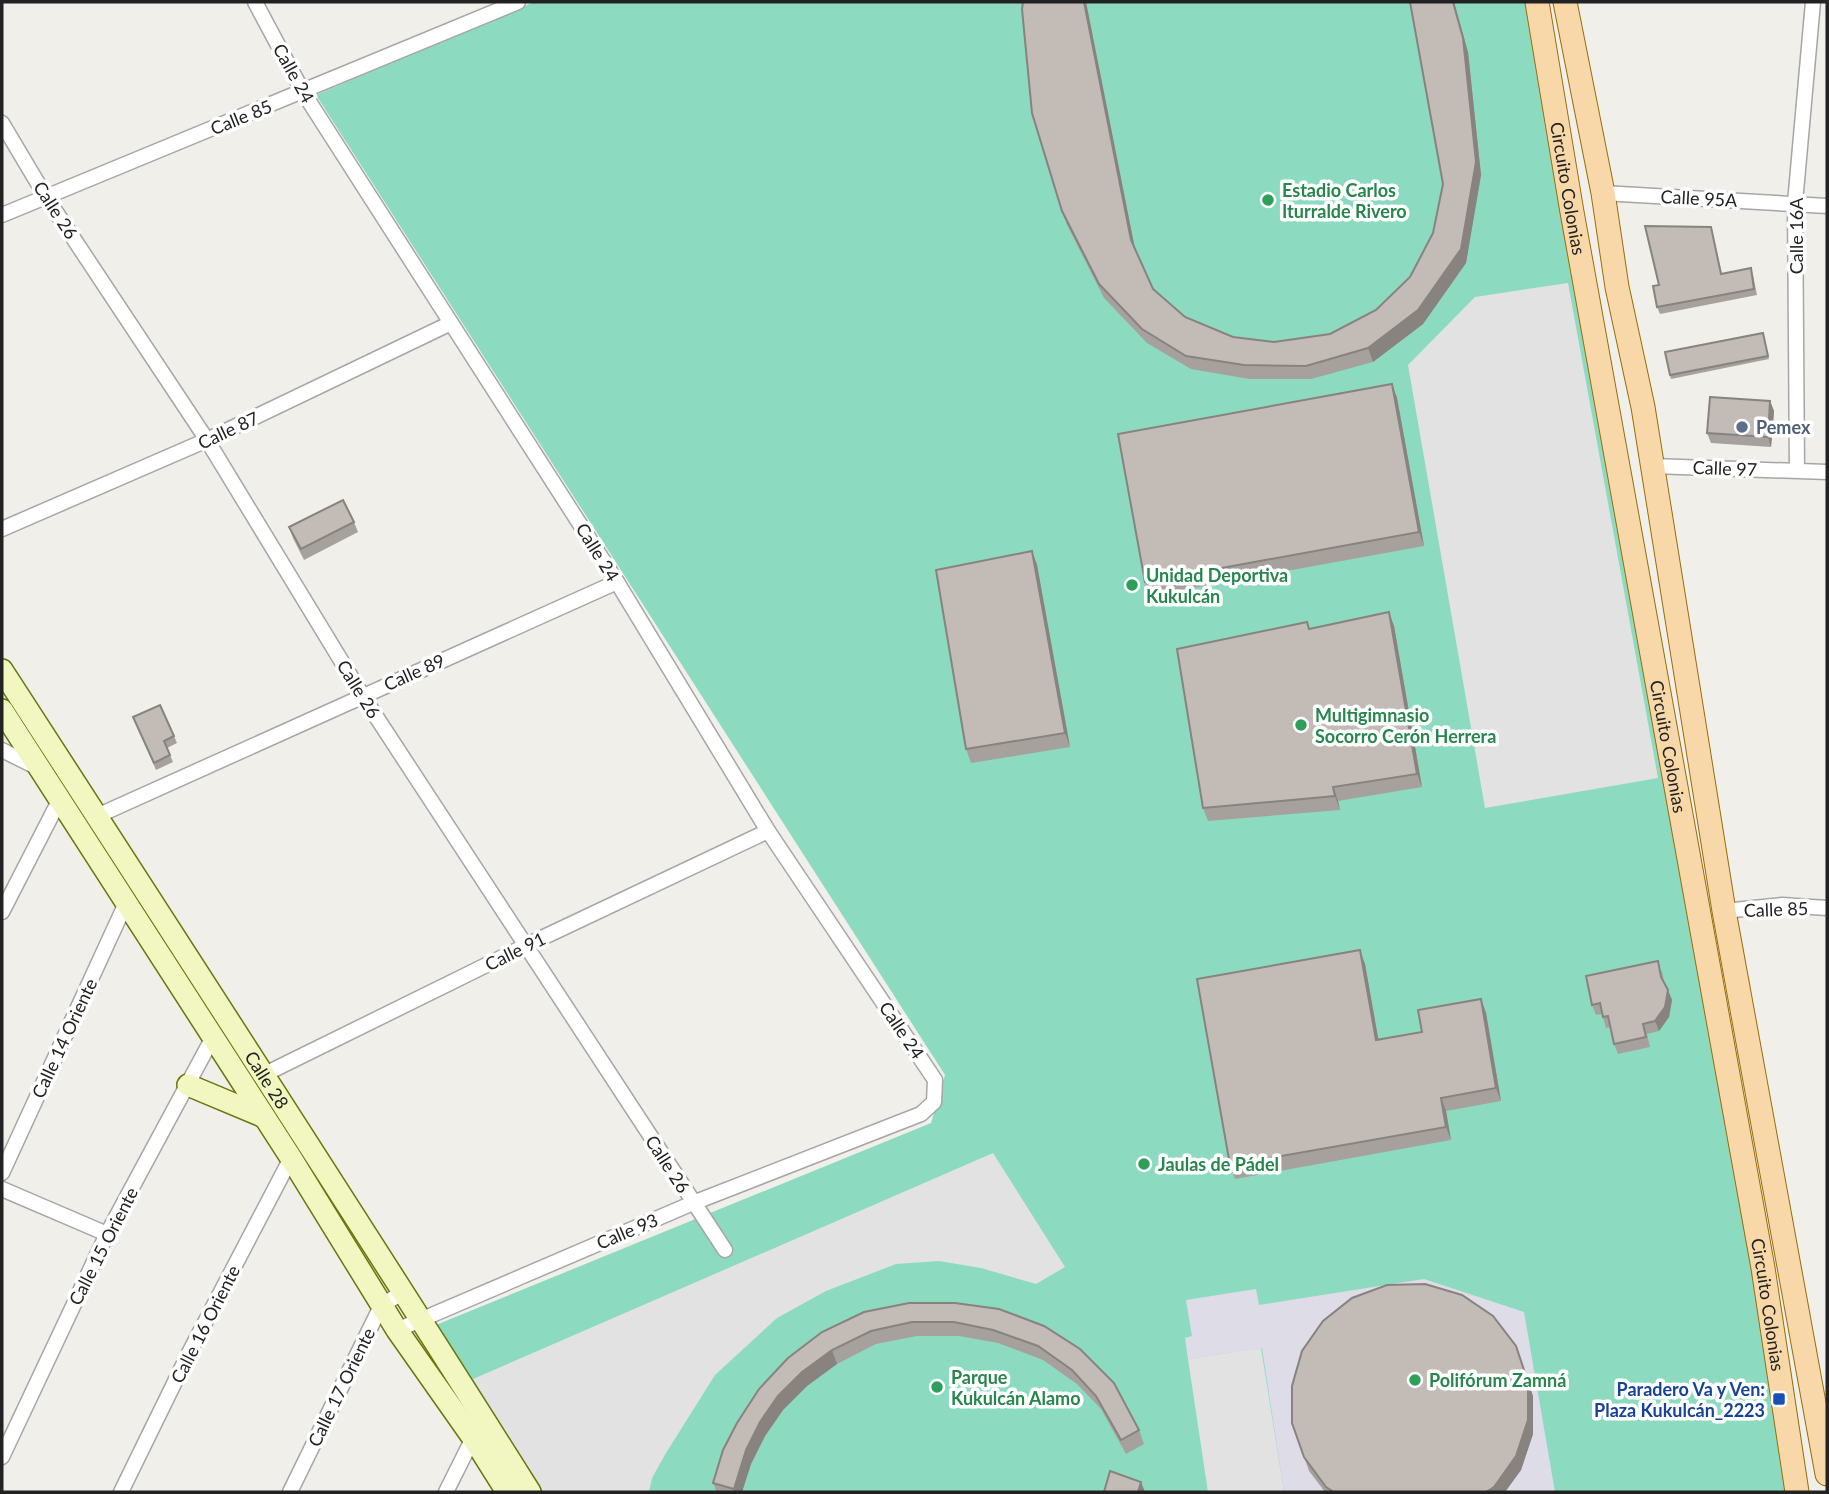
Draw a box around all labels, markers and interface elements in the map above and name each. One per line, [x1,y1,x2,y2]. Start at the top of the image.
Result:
street label: Calle 24 [269,39,319,107]
street label: Calle 85 [207,95,275,139]
street label: Circuito Colonias [1546,120,1591,257]
street label: Calle 26 [29,177,83,243]
place label: Estadio Carlos Iturralde Rivero [1282,179,1407,222]
street label: Calle 95A [1660,185,1739,211]
marker: Estadio Carlos Iturralde Rivero [1260,192,1276,208]
street label: Calle 16A [1785,197,1807,274]
street label: Calle 87 [194,406,262,454]
place label: Pemex [1756,416,1811,438]
marker: Pemex [1734,419,1750,435]
street label: Calle 97 [1692,456,1758,480]
street label: Calle 24 [572,519,624,585]
place label: Unidad Deportiva Kukulcán [1146,564,1288,607]
marker: Unidad Deportiva Kukulcán [1124,577,1140,593]
street label: Calle 89 [380,649,448,695]
street label: Calle 26 [333,656,385,722]
street label: Circuito Colonias [1646,678,1691,815]
place label: Multigimnasio Socorro Cerón Herrera [1315,704,1496,747]
marker: Multigimnasio Socorro Cerón Herrera [1293,717,1309,733]
street label: Calle 85 [1743,897,1809,921]
street label: Calle 91 [481,927,549,975]
street label: Calle 14 Oriente [27,975,101,1101]
street label: Calle 24 [875,997,929,1063]
street label: Calle 28 [240,1047,294,1113]
street label: Calle 26 [641,1131,695,1197]
place label: Jaulas de Pádel [1158,1153,1279,1175]
marker: Jaulas de Pádel [1136,1156,1152,1172]
street label: Calle 15 Oriente [64,1183,142,1309]
street label: Calle 93 [593,1208,661,1254]
street label: Circuito Colonias [1747,1236,1790,1373]
street label: Calle 16 Oriente [166,1261,244,1387]
street label: Calle 17 Oriente [303,1324,379,1450]
place label: Parque Kukulcán Alamo [951,1366,1081,1409]
place label: Polifórum Zamná [1429,1369,1566,1391]
marker: Polifórum Zamná [1407,1372,1423,1388]
place label: Paradero Va y Ven: Plaza Kukulcán_2223 [1594,1378,1765,1421]
marker: Parque Kukulcán Alamo [929,1379,945,1395]
marker: Paradero Va y Ven: Plaza Kukulcán_2223 [1771,1391,1787,1407]

